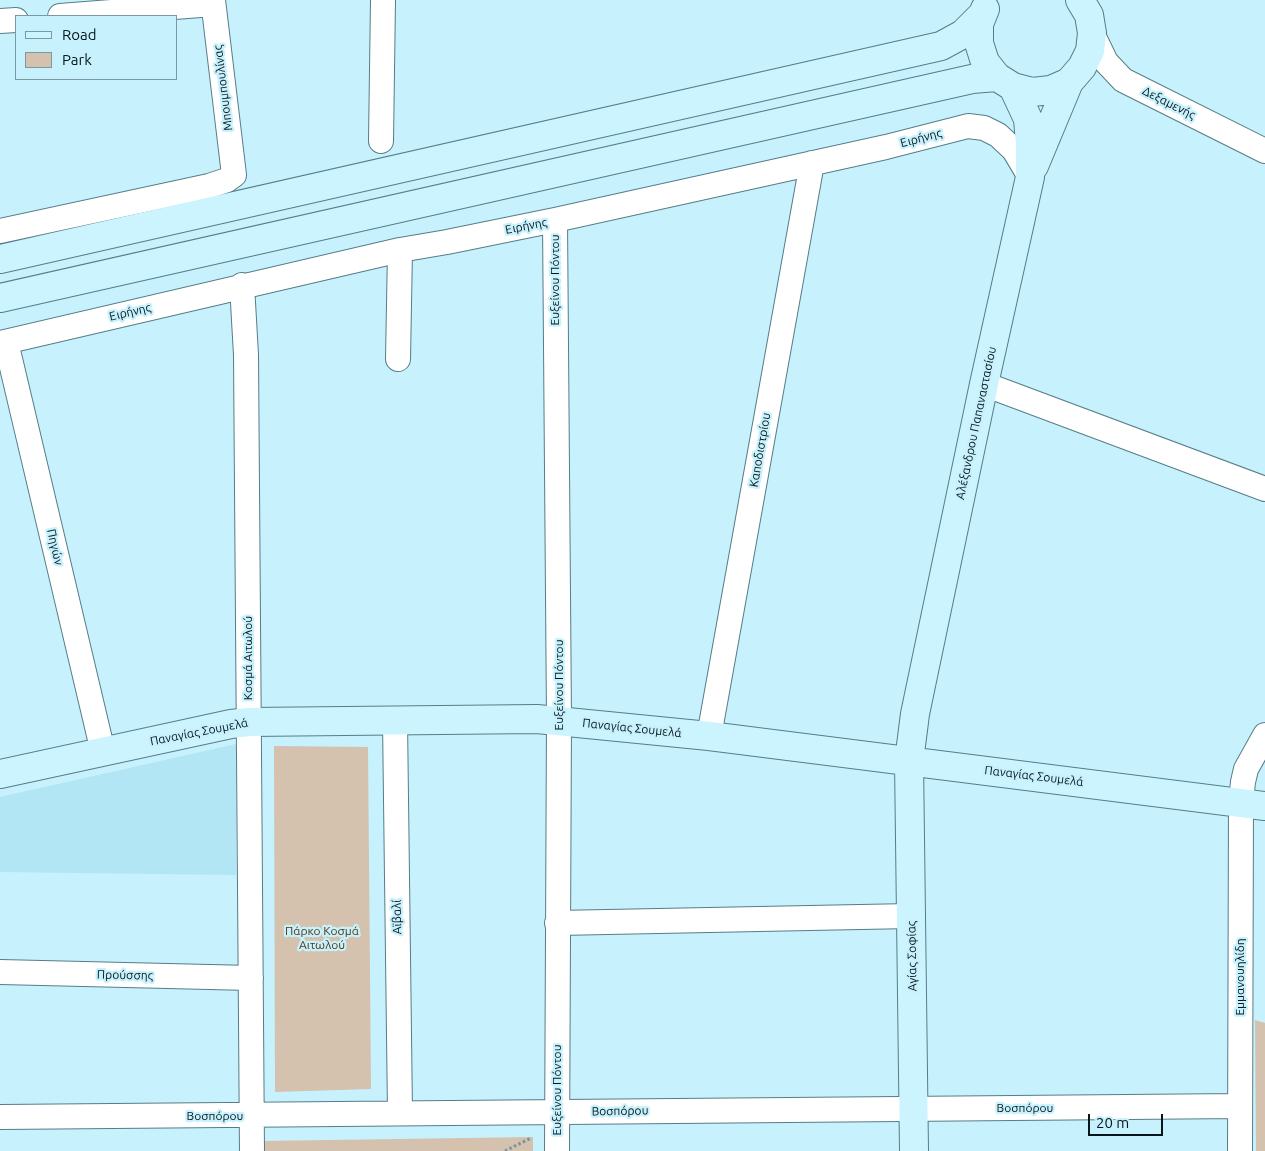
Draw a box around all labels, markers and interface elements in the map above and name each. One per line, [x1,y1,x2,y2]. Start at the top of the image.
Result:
legend [15,15,178,80]
text: Road [62,26,97,43]
street label: Μπουμπουλίνας [211,44,235,132]
text: Park [62,51,92,68]
street label: Δεξαμενής [1140,84,1198,122]
street label: Ειρήνης [899,126,943,150]
street label: Ειρήνης [504,215,548,237]
street label: Ευξείνου Πόντου [548,235,562,325]
street label: Ειρήνης [108,300,152,324]
street label: Αλέξανδρου Παπαναστασίου [953,345,999,501]
street label: Καποδιστρίου [746,412,774,488]
street label: Πηγών [44,528,66,566]
street label: Κοσμά Αιτωλού [241,616,255,700]
street label: Ευξείνου Πόντου [552,640,566,730]
street label: Παναγίας Σουμελά [149,715,249,749]
street label: Παναγίας Σουμελά [582,716,682,740]
street label: Παναγίας Σουμελά [984,763,1084,789]
street label: Αϊβαλί [389,900,405,934]
street label: Αγίας Σοφίας [904,921,920,991]
park label: Πάρκο Κοσμά Αιτωλού [285,924,359,952]
street label: Εμμανουηλίδη [1233,938,1247,1016]
street label: Προύσσης [97,967,153,983]
street label: Ευξείνου Πόντου [550,1045,564,1135]
street label: Βοσπόρου [997,1101,1053,1115]
street label: Βοσπόρου [591,1103,649,1119]
scale bar [1090,1104,1165,1136]
street label: Βοσπόρου [187,1109,243,1123]
text: 20 m [1096,1114,1129,1131]

